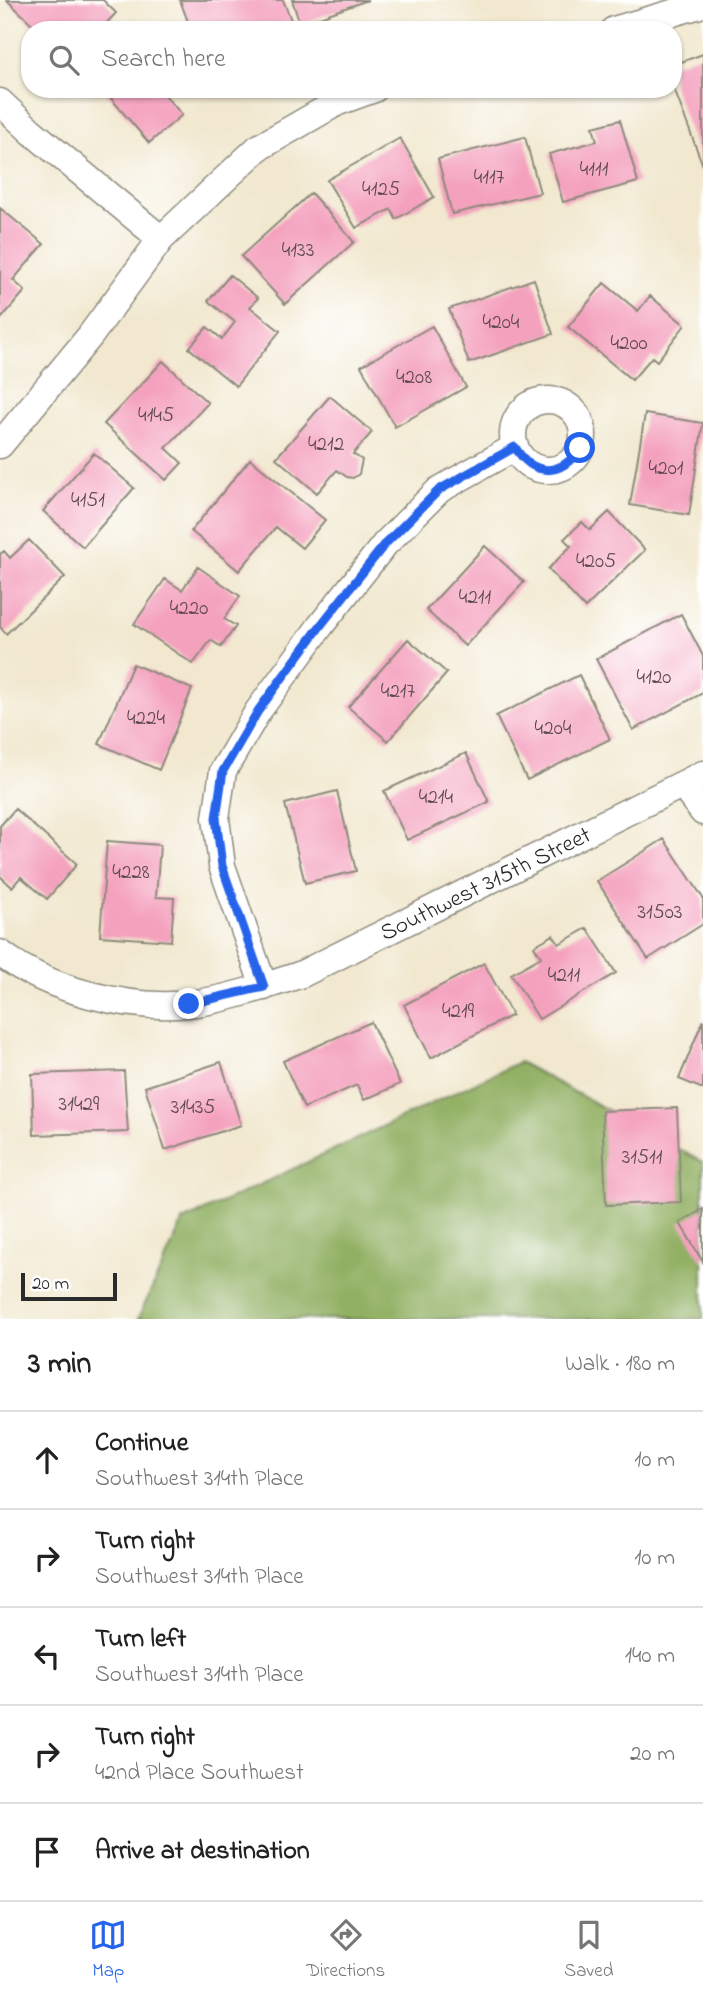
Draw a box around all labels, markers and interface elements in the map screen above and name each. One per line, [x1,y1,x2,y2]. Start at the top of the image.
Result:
search box [21,21,682,98]
icon: search [45,41,83,79]
text: Search here [101,41,226,79]
house number: 4111 [580,155,609,185]
house number: 4117 [474,163,505,193]
house number: 4125 [362,175,400,205]
house number: 4133 [282,236,314,266]
house number: 4204 [483,308,520,338]
house number: 4200 [610,329,648,359]
house number: 4208 [396,363,432,393]
house number: 4145 [138,401,174,431]
house number: 4212 [308,430,344,460]
route start [564,432,595,463]
house number: 4201 [649,454,684,484]
house number: 4151 [71,486,105,516]
house number: 4205 [576,547,616,577]
house number: 4211 [459,583,492,613]
house number: 4220 [170,594,208,624]
house number: 4120 [637,663,671,693]
house number: 4217 [381,677,416,707]
house number: 4224 [127,704,165,734]
house number: 4204 [535,714,572,744]
house number: 4214 [419,783,454,813]
street label: Southwest 315th Street [375,819,598,952]
house number: 4228 [112,858,150,888]
house number: 31503 [637,898,683,928]
house number: 4211 [548,961,581,991]
route end [173,988,204,1019]
house number: 4219 [442,997,475,1027]
house number: 31429 [59,1090,100,1120]
house number: 31435 [171,1093,215,1123]
house number: 31511 [622,1143,663,1173]
scale bar [21,1270,117,1302]
text: 20 m [32,1271,69,1298]
text: 3 min [28,1343,91,1387]
text: Walk · 180 m [565,1348,675,1381]
text: Continue [95,1425,188,1463]
icon: ahead [28,1441,66,1479]
text: 10 m [634,1444,675,1477]
text: Southwest 314th Place [95,1463,303,1496]
text: Turn right [95,1523,195,1561]
icon: right [28,1539,66,1577]
text: 10 m [634,1542,675,1575]
text: Southwest 314th Place [95,1561,303,1594]
text: Turn left [95,1621,186,1659]
icon: left [28,1637,66,1675]
text: 140 m [625,1640,675,1673]
text: Southwest 314th Place [95,1659,303,1692]
text: Turn right [95,1719,195,1757]
icon: right [28,1735,66,1773]
text: 20 m [630,1738,675,1771]
text: 42nd Place Southwest [95,1757,304,1790]
icon: arrive [28,1833,66,1871]
text: Arrive at destination [95,1833,310,1871]
tab: Map [89,1916,127,1985]
tab: Directions [306,1916,385,1985]
tab: Saved [564,1916,614,1985]

